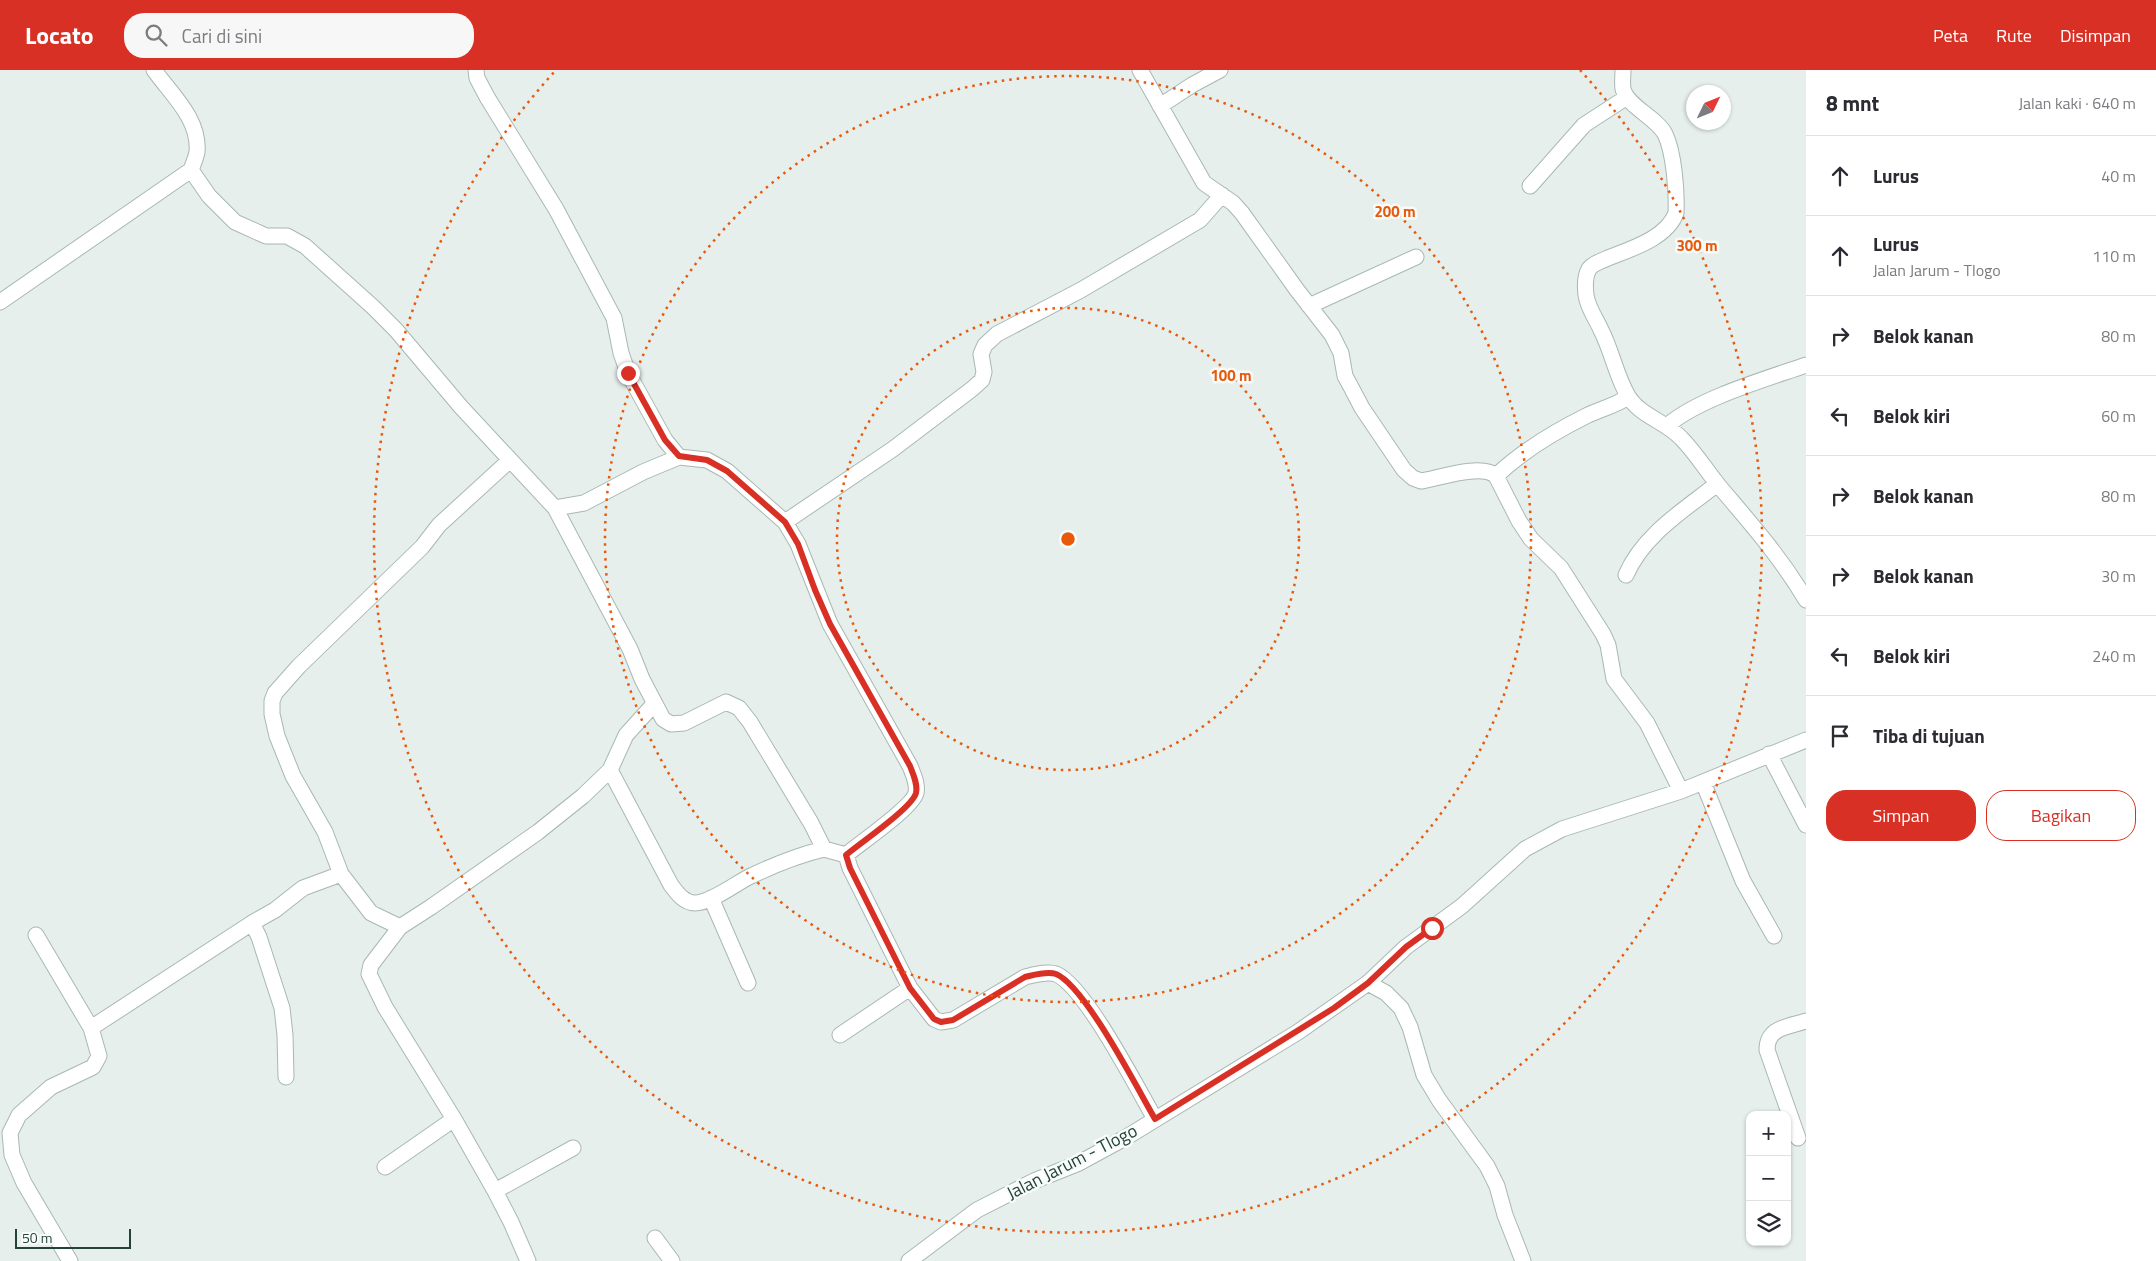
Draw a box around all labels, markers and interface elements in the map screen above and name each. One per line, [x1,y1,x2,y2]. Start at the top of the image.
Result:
search box [124,13,474,58]
text: Locato [25,17,94,53]
icon: search [142,21,170,49]
text: Cari di sini [182,21,262,50]
text: Peta [1933,22,1968,49]
text: Rute [1996,22,2032,49]
text: Disimpan [2060,22,2131,49]
north arrow [1686,85,1731,130]
text: 8 mnt [1826,87,1879,119]
text: Jalan kaki · 640 m [2018,91,2136,115]
text: Lurus [1873,161,1919,190]
icon: ahead [1826,162,1854,190]
text: 40 m [2101,164,2136,188]
text: 200 m [1374,200,1416,223]
text: Lurus [1873,229,1919,258]
text: 300 m [1676,234,1718,257]
icon: ahead [1826,242,1854,270]
text: 110 m [2092,244,2136,268]
text: Jalan Jarum - Tlogo [1873,258,2001,282]
text: Belok kanan [1873,321,1974,350]
icon: right [1826,322,1854,350]
text: 80 m [2101,324,2136,348]
route end [617,362,640,385]
text: 100 m [1210,364,1252,387]
text: Belok kiri [1873,401,1950,430]
icon: left [1826,402,1854,430]
text: 60 m [2101,404,2136,428]
text: Belok kanan [1873,481,1974,510]
icon: right [1826,482,1854,510]
text: 80 m [2101,484,2136,508]
centre of rings [1059,530,1077,548]
text: Belok kanan [1873,561,1974,590]
icon: right [1826,562,1854,590]
text: 30 m [2101,564,2136,588]
text: Belok kiri [1873,641,1950,670]
icon: left [1826,642,1854,670]
text: 240 m [2092,644,2136,668]
text: Tiba di tujuan [1873,721,1985,750]
icon: arrive [1826,722,1854,750]
button: Simpan [1826,790,1976,841]
button: Bagikan [1986,790,2136,841]
route start [1421,917,1444,940]
map controls [1746,1111,1791,1246]
button: + [1746,1111,1791,1156]
street label: Jalan Jarum - Tlogo [1002,1117,1142,1206]
button: − [1746,1156,1791,1201]
button: layers [1746,1201,1791,1246]
scale bar [15,1226,131,1249]
text: 50 m [22,1227,52,1248]

